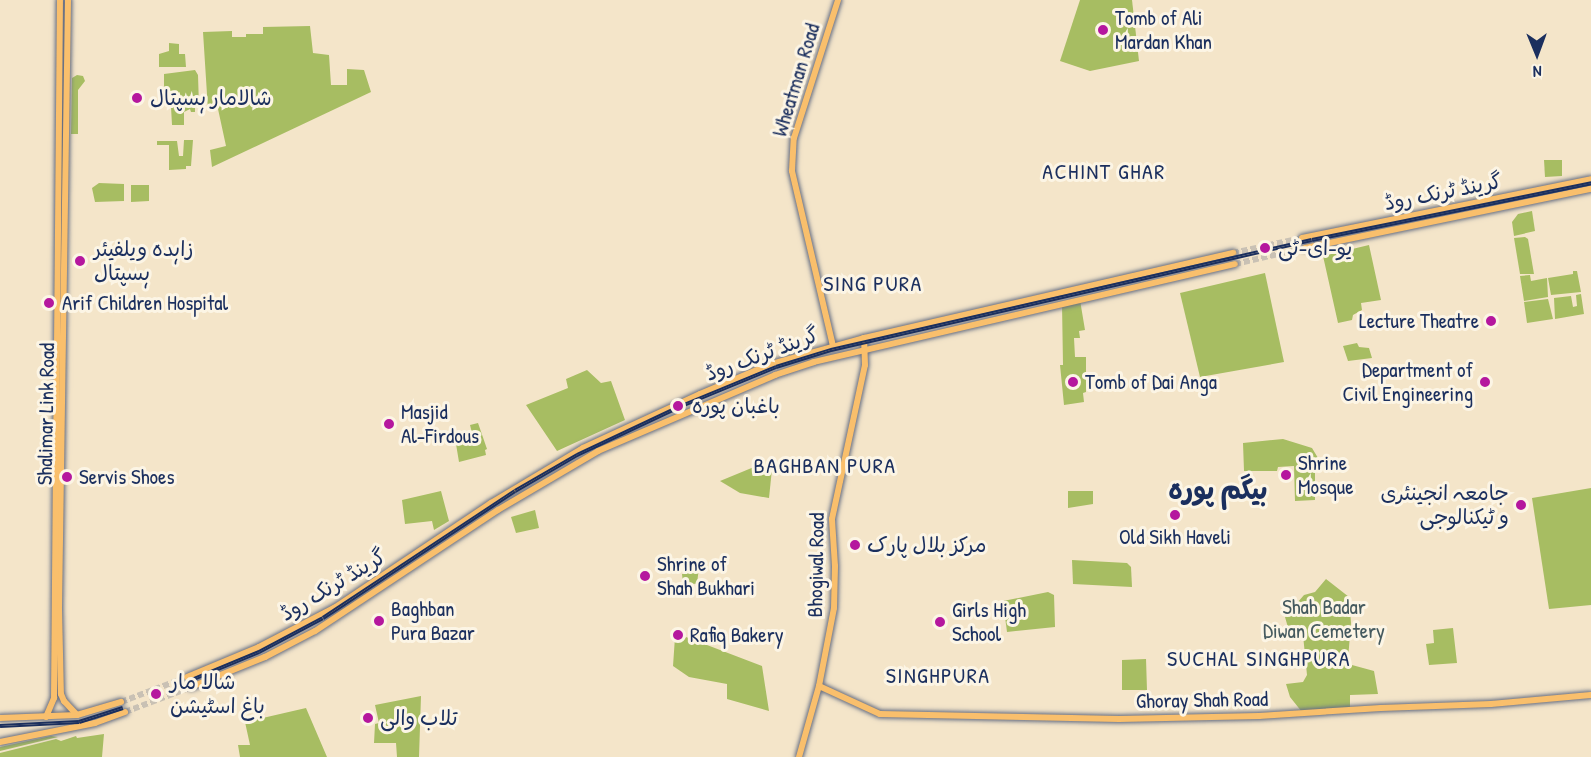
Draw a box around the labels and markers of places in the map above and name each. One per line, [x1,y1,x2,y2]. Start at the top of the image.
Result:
place label: Tomb of Ali Mardan Khan [1115,5,1212,55]
marker: Tomb of Ali Mardan Khan [1096,23,1110,37]
place label: شالامار ہسپتال [150,85,272,111]
marker: شالامار ہسپتال [128,89,146,107]
place label: یو-ای-ٹی [1278,235,1352,261]
place label: زاہدہ ویلفیئر ہسپتال [94,236,193,286]
marker: یو-ای-ٹی [1256,239,1274,257]
marker: زاہدہ ویلفیئر ہسپتال [71,252,89,270]
place label: Arif Children Hospital [62,290,228,316]
marker: Arif Children Hospital [40,294,58,312]
place label: Lecture Theatre [1359,308,1479,334]
marker: Lecture Theatre [1484,314,1498,328]
place label: Department of Civil Engineering [1343,357,1473,407]
place label: Tomb of Dai Anga [1085,369,1217,395]
marker: Tomb of Dai Anga [1066,375,1080,389]
marker: Department of Civil Engineering [1478,375,1492,389]
place label: باغبان پورہ [692,393,780,419]
marker: باغبان پورہ [669,397,687,415]
place label: Masjid Al-Firdous [401,399,479,449]
marker: Masjid Al-Firdous [382,417,396,431]
place label: Shrine Mosque [1298,450,1354,500]
place label: Servis Shoes [79,464,174,490]
marker: Shrine Mosque [1279,468,1293,482]
marker: Servis Shoes [60,470,74,484]
place label: جامعہ انجینئری و ٹیکنالوجی [1381,480,1509,530]
marker: جامعہ انجینئری و ٹیکنالوجی [1514,498,1528,512]
marker: Old Sikh Haveli [1168,508,1182,522]
place label: Old Sikh Haveli [1119,524,1231,550]
place label: مرکز بلال پارک [867,532,986,558]
marker: مرکز بلال پارک [848,538,862,552]
place label: Shrine of Shah Bukhari [657,551,755,601]
marker: Shrine of Shah Bukhari [638,569,652,583]
place label: Baghban Pura Bazar [391,596,475,646]
place label: Girls High School [952,597,1026,647]
marker: Baghban Pura Bazar [372,614,386,628]
marker: Girls High School [933,615,947,629]
place label: Rafiq Bakery [690,622,784,648]
marker: Rafiq Bakery [671,628,685,642]
place label: شالا مار باغ اسٹیشن [170,669,265,719]
marker: شالا مار باغ اسٹیشن [147,685,165,703]
place label: تلاب والی [380,705,458,731]
marker: تلاب والی [361,711,375,725]

